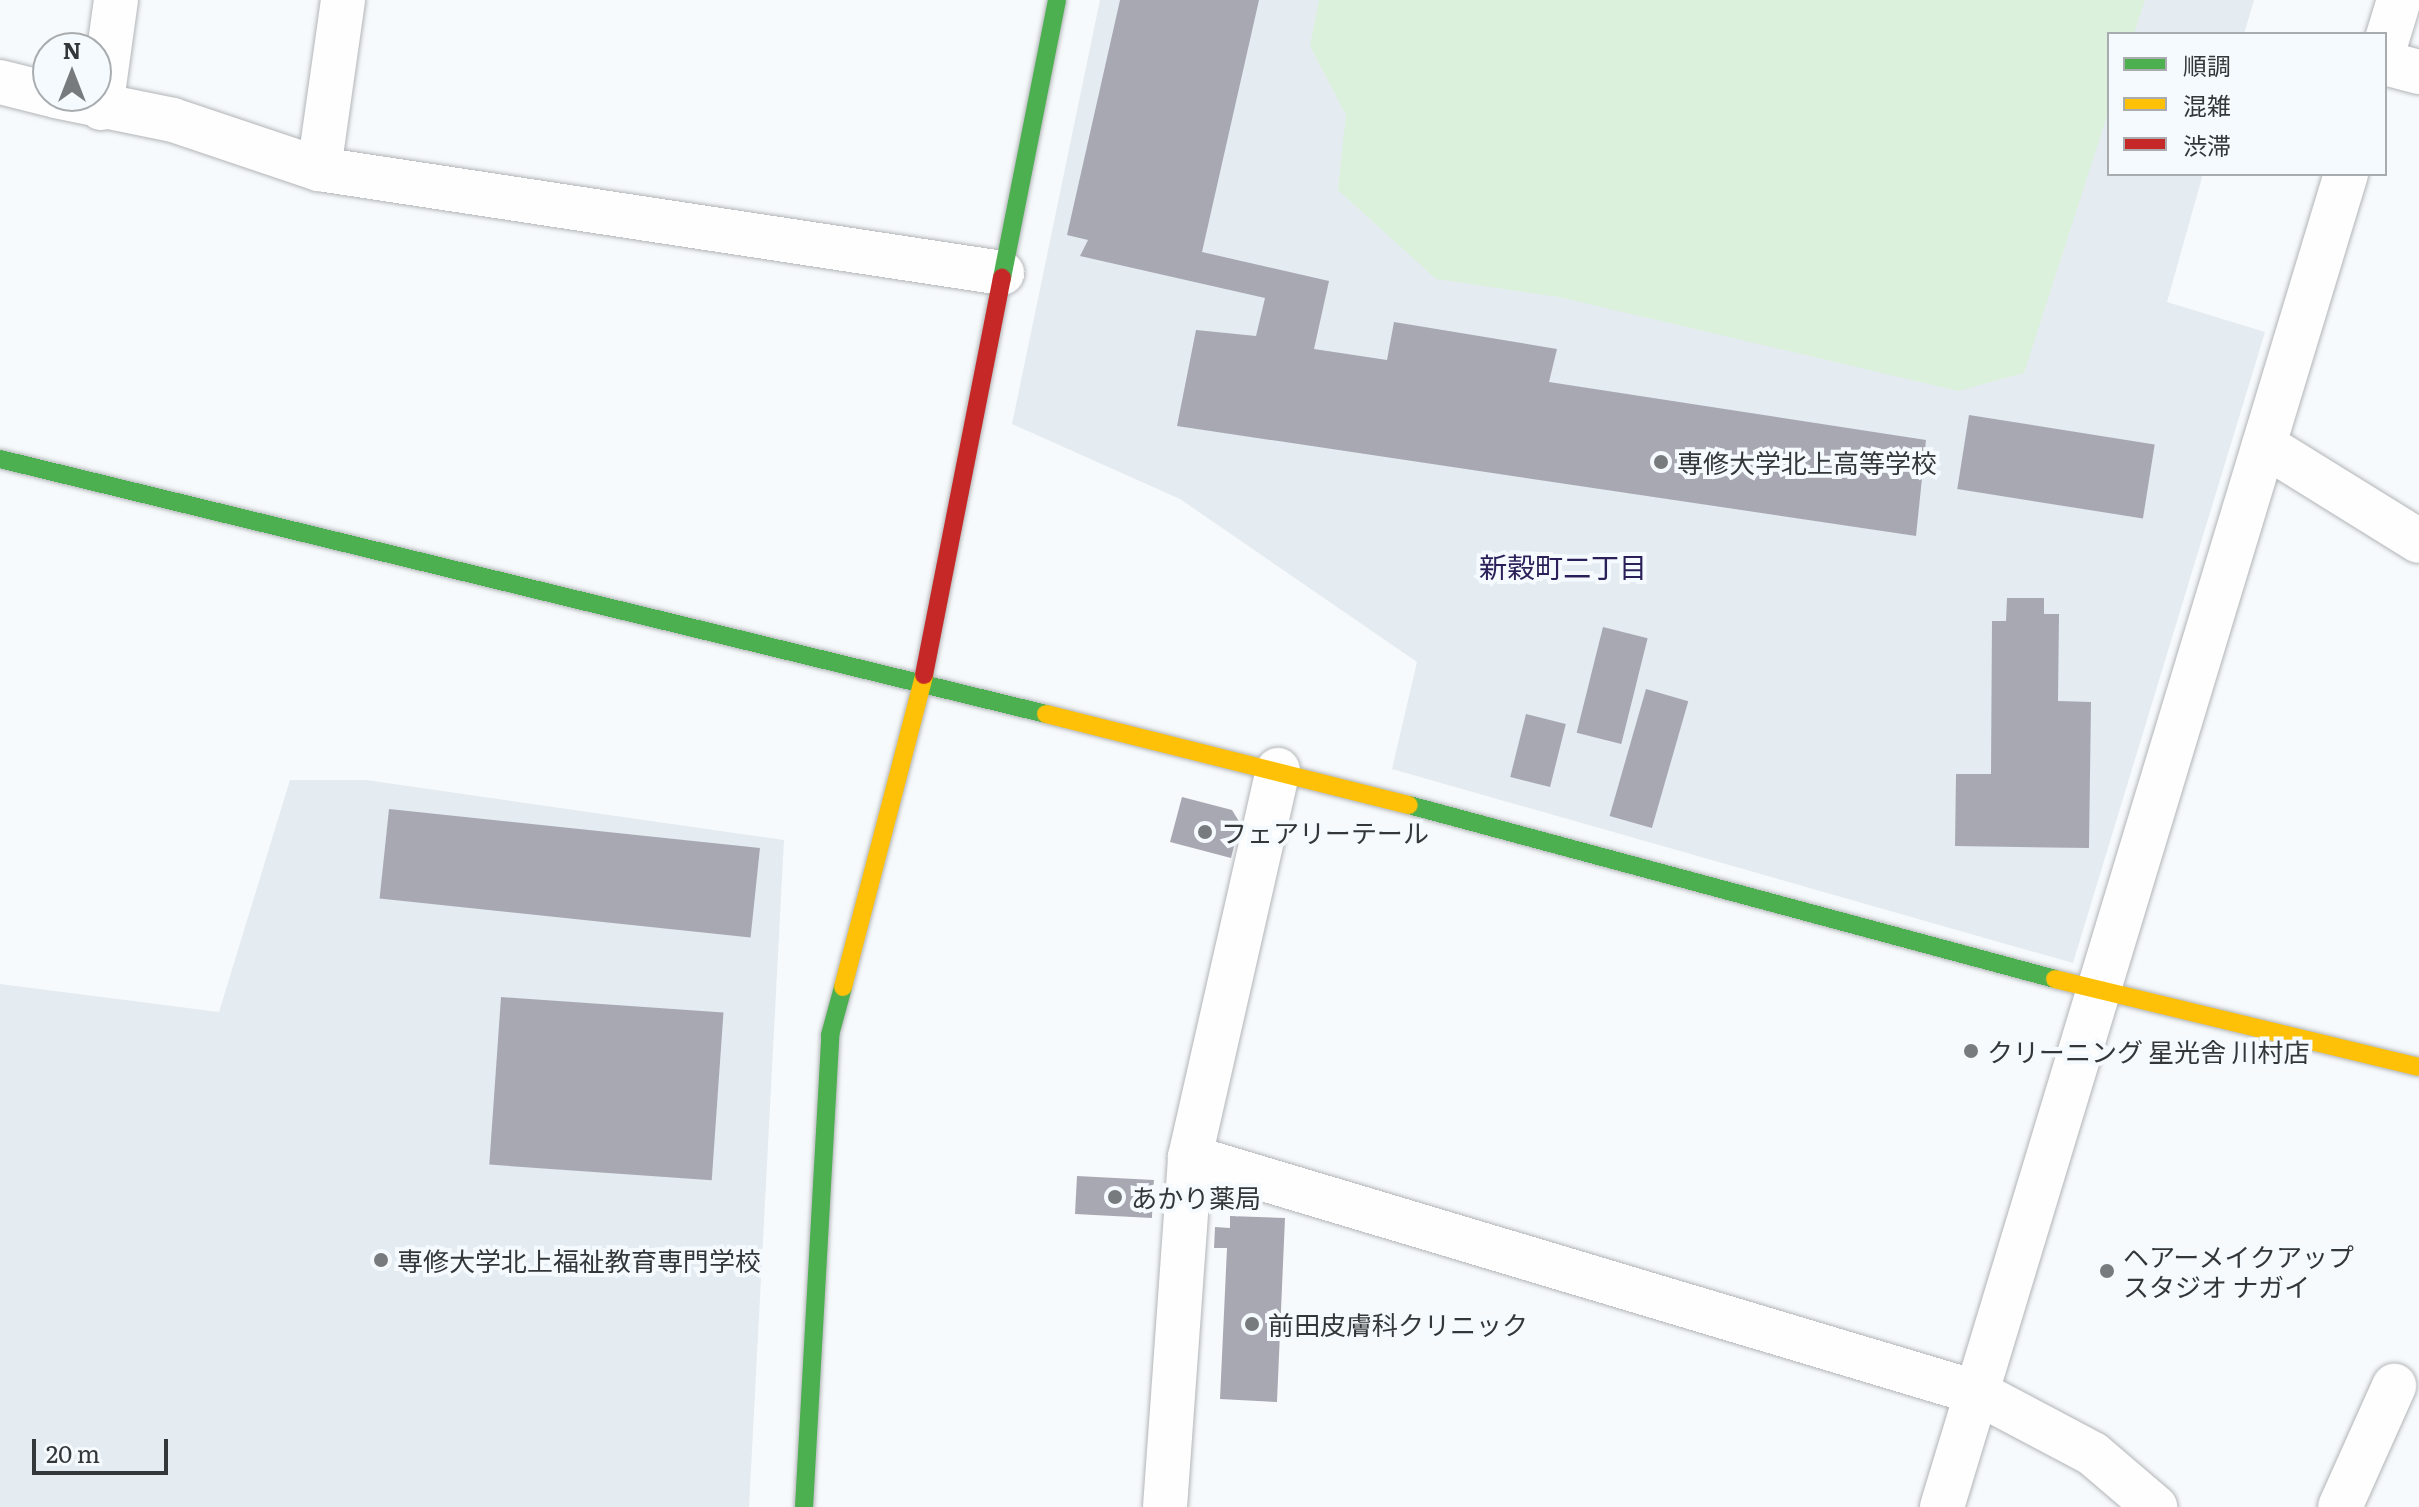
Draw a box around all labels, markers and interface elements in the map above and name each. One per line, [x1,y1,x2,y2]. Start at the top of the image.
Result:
north arrow [32,32,112,112]
legend [2107,32,2387,176]
text: N [63,33,81,66]
text: 順調 [2183,47,2231,82]
text: 混雑 [2183,87,2231,122]
text: 渋滞 [2183,127,2231,162]
place label: 専修大学北上高等学校 [1677,446,1937,478]
marker: 専修大学北上高等学校 [1652,453,1670,471]
district label: 新穀町二丁目 [1479,549,1647,583]
place label: フェアリーテール [1221,816,1429,848]
marker: フェアリーテール [1196,823,1214,841]
place label: クリーニング 星光舎 川村店 [1987,1035,2309,1067]
marker: クリーニング 星光舎 川村店 [1962,1042,1980,1060]
place label: あかり薬局 [1131,1181,1261,1213]
marker: あかり薬局 [1106,1188,1124,1206]
place label: ヘアーメイクアップ スタジオ ナガイ [2123,1240,2355,1302]
place label: 専修大学北上福祉教育専門学校 [397,1244,761,1276]
marker: 専修大学北上福祉教育専門学校 [372,1251,390,1269]
marker: ヘアーメイクアップ スタジオ ナガイ [2098,1262,2116,1280]
place label: 前田皮膚科クリニック [1268,1308,1528,1340]
marker: 前田皮膚科クリニック [1243,1315,1261,1333]
scale bar [36,1423,172,1473]
text: 20 m [46,1435,100,1470]

